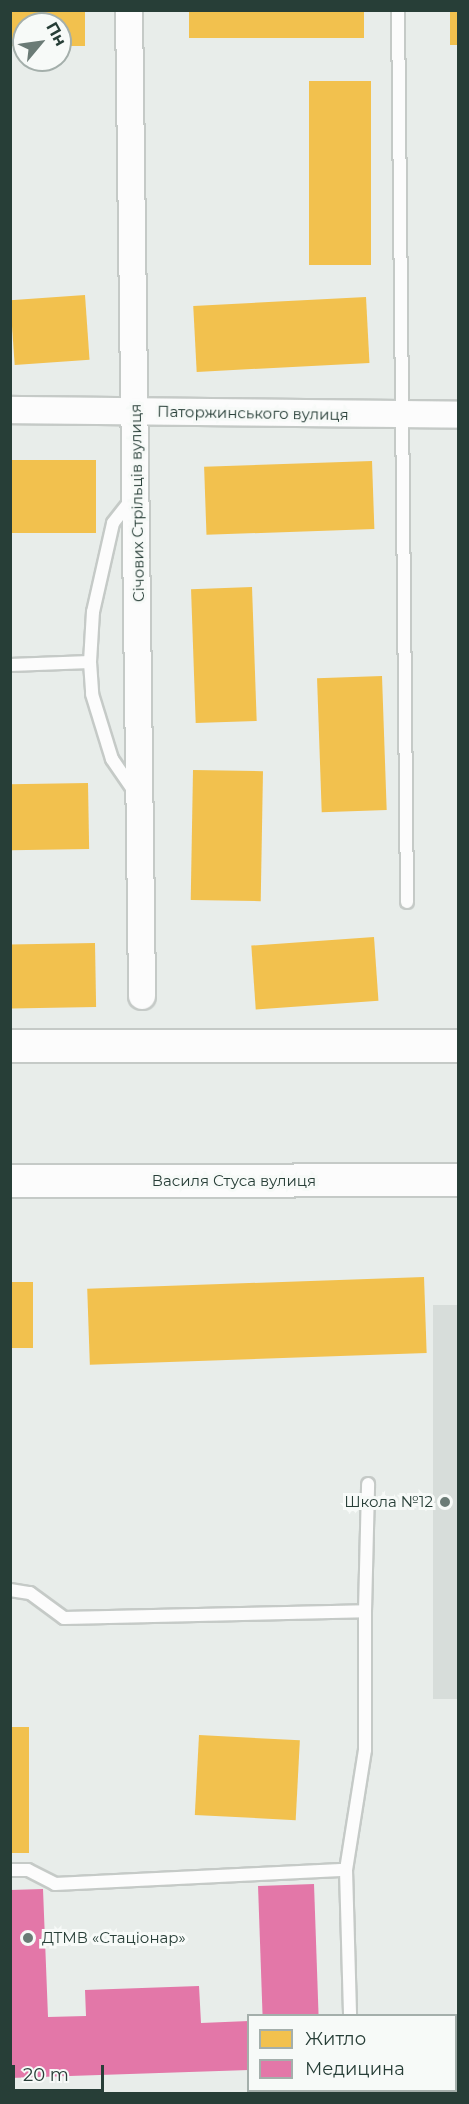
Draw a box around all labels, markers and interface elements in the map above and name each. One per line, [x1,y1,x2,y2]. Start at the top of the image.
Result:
north arrow [12,12,72,72]
text: Пн [42,19,71,49]
street label: Паторжинського вулиця [157,402,349,424]
street label: Січових Стрільців вулиця [126,404,148,602]
street label: Василя Стуса вулиця [152,1172,316,1190]
place label: Школа №12 [344,1493,433,1511]
marker: Школа №12 [438,1495,452,1509]
marker: ДТМВ «Стаціонар» [19,1929,37,1947]
place label: ДТМВ «Стаціонар» [42,1929,186,1947]
legend [247,2014,457,2092]
text: Житло [305,2028,366,2050]
scale bar [15,2053,106,2091]
text: Медицина [305,2058,405,2080]
text: 20 m [23,2064,69,2086]

